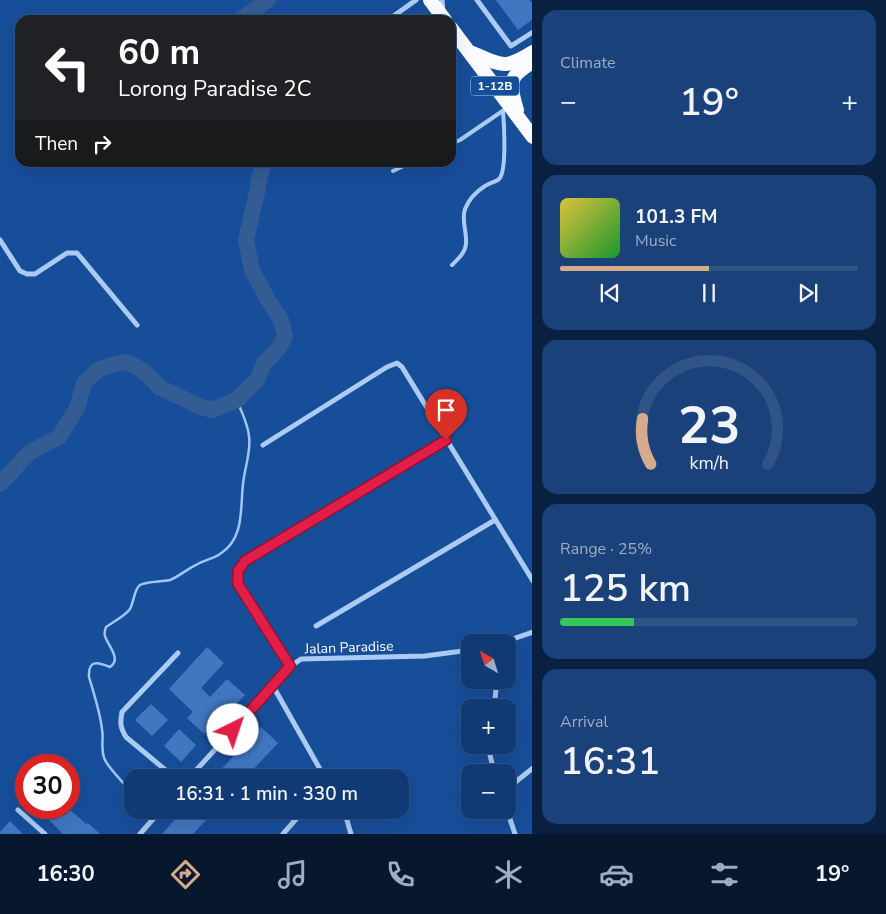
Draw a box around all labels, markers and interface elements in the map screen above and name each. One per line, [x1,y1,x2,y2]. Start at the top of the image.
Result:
text: 60 m [118,29,200,76]
icon: left [35,35,100,100]
text: Climate [560,52,615,74]
text: Lorong Paradise 2C [118,74,311,104]
road number: 1-12B [471,76,519,95]
text: 19° [679,77,739,128]
text: − [560,83,577,121]
text: + [841,83,858,121]
icon: right [88,130,116,158]
text: Then [35,131,78,157]
text: 101.3 FM [635,204,718,230]
text: Music [635,230,676,252]
icon: previous [596,279,624,307]
icon: pause [695,279,723,307]
icon: next [794,279,822,307]
pin [425,389,467,440]
text: 23 [678,390,740,461]
icon: arrive [432,396,460,424]
text: km/h [689,451,729,475]
text: Range · 25% [560,538,652,560]
text: 125 km [560,563,691,614]
north arrow [461,634,516,689]
map controls [461,634,516,819]
street label: Jalan Paradise [303,636,394,659]
button: + [461,699,516,754]
position arrow [206,703,258,755]
text: Arrival [560,711,608,733]
text: 16:31 [560,736,660,787]
speed limit sign: 30 [15,754,80,819]
button: − [461,764,516,819]
text: 16:31 · 1 min · 330 m [175,781,358,807]
icon: directions [168,857,203,892]
icon: music [275,857,310,892]
icon: phone [383,857,418,892]
icon: climate [491,857,526,892]
icon: car [599,857,634,892]
icon: filters [707,857,742,892]
text: 16:30 [36,859,95,889]
text: 19° [815,859,849,889]

